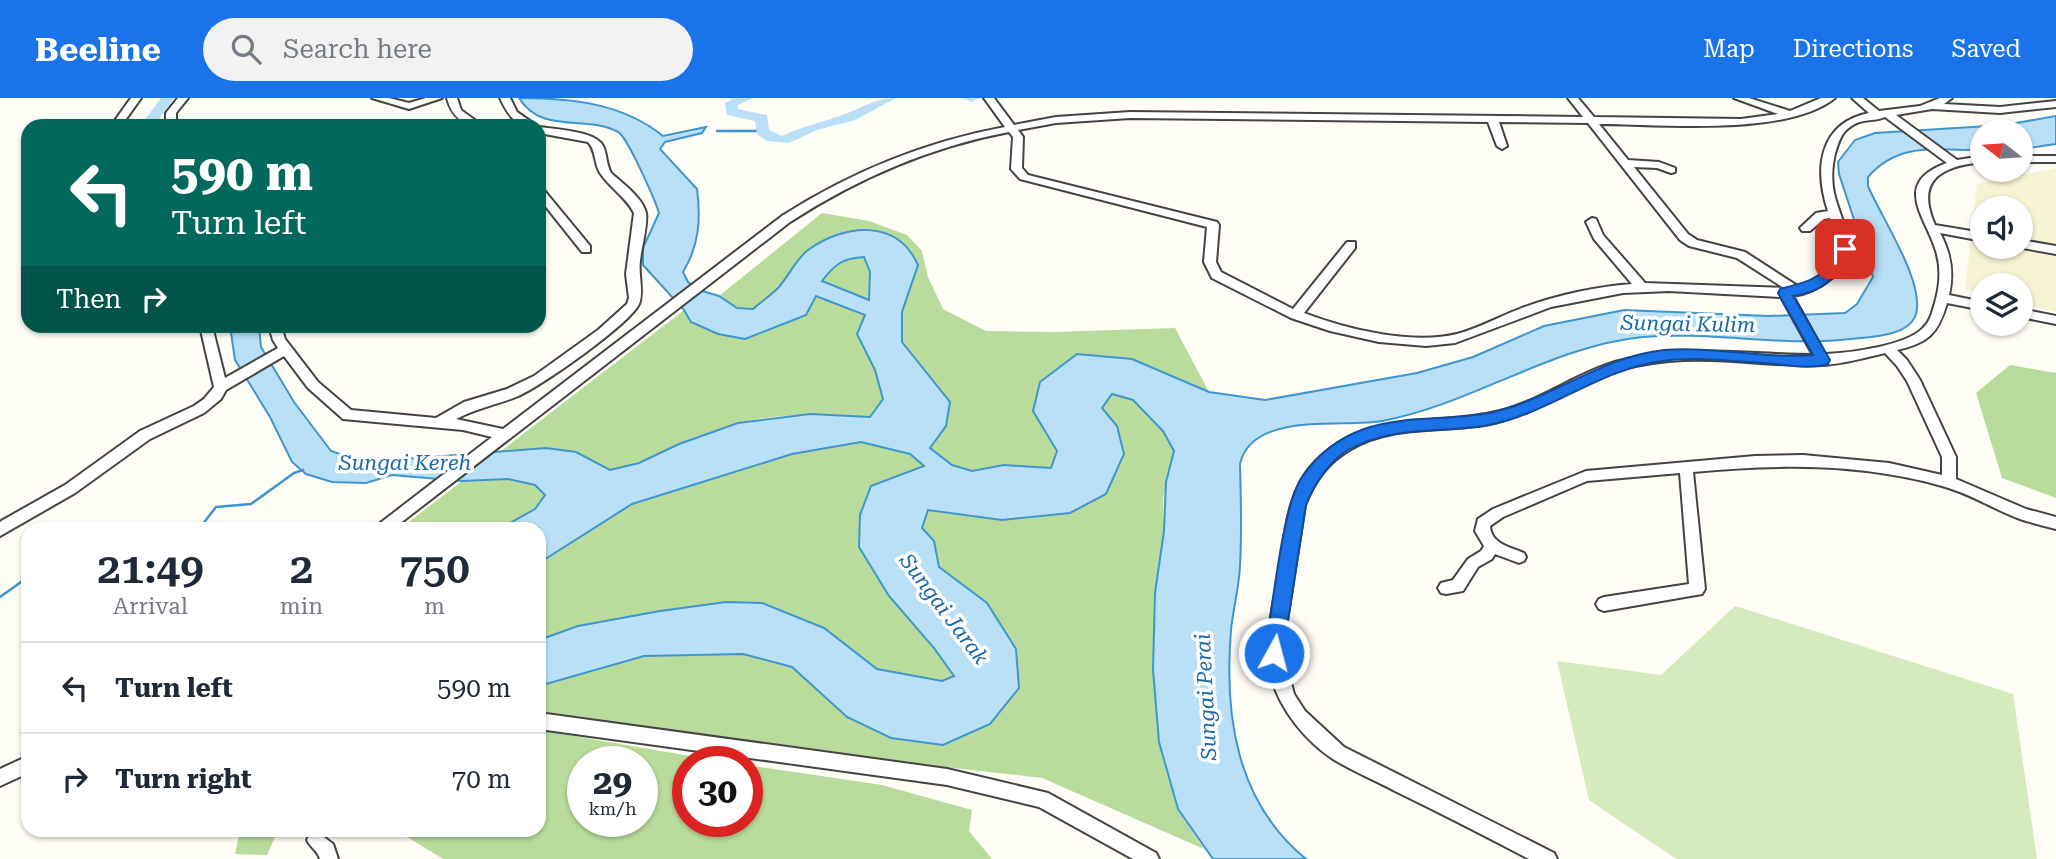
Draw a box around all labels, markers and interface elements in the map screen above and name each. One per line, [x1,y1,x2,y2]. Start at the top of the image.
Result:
search box [203,18,693,81]
text: Beeline [35,30,161,69]
icon: search [227,30,265,68]
text: Search here [283,34,432,64]
text: Map [1703,35,1755,63]
text: Directions [1793,35,1913,63]
text: Saved [1951,35,2021,63]
north arrow [1970,119,2034,182]
map controls [1970,119,2033,336]
text: 590 m [171,145,313,202]
icon: left [56,147,147,238]
button: sound [1970,196,2033,259]
text: Turn left [171,204,306,242]
pin [1815,219,1875,279]
icon: arrive [1826,230,1864,268]
button: layers [1970,273,2033,336]
icon: right [135,280,173,318]
text: Then [56,284,121,314]
water label: Sungai Kulim [1620,311,1755,337]
water label: Sungai Kereh [338,451,472,475]
text: 21:49 [97,544,204,593]
text: 2 [290,544,313,593]
text: 750 [399,544,470,593]
water label: Sungai Jarak [894,548,994,669]
text: Arrival [113,593,188,620]
text: min [280,593,323,620]
text: m [424,593,445,620]
position arrow [1237,616,1311,690]
water label: Sungai Perai [1191,633,1221,762]
icon: left [56,669,94,707]
text: Turn left [115,673,233,703]
text: 590 m [437,673,511,703]
speed limit sign: 30 [672,746,763,837]
icon: right [56,760,94,798]
text: 29 [593,762,632,803]
text: Turn right [115,764,251,794]
text: 70 m [452,764,511,794]
text: km/h [588,798,637,819]

